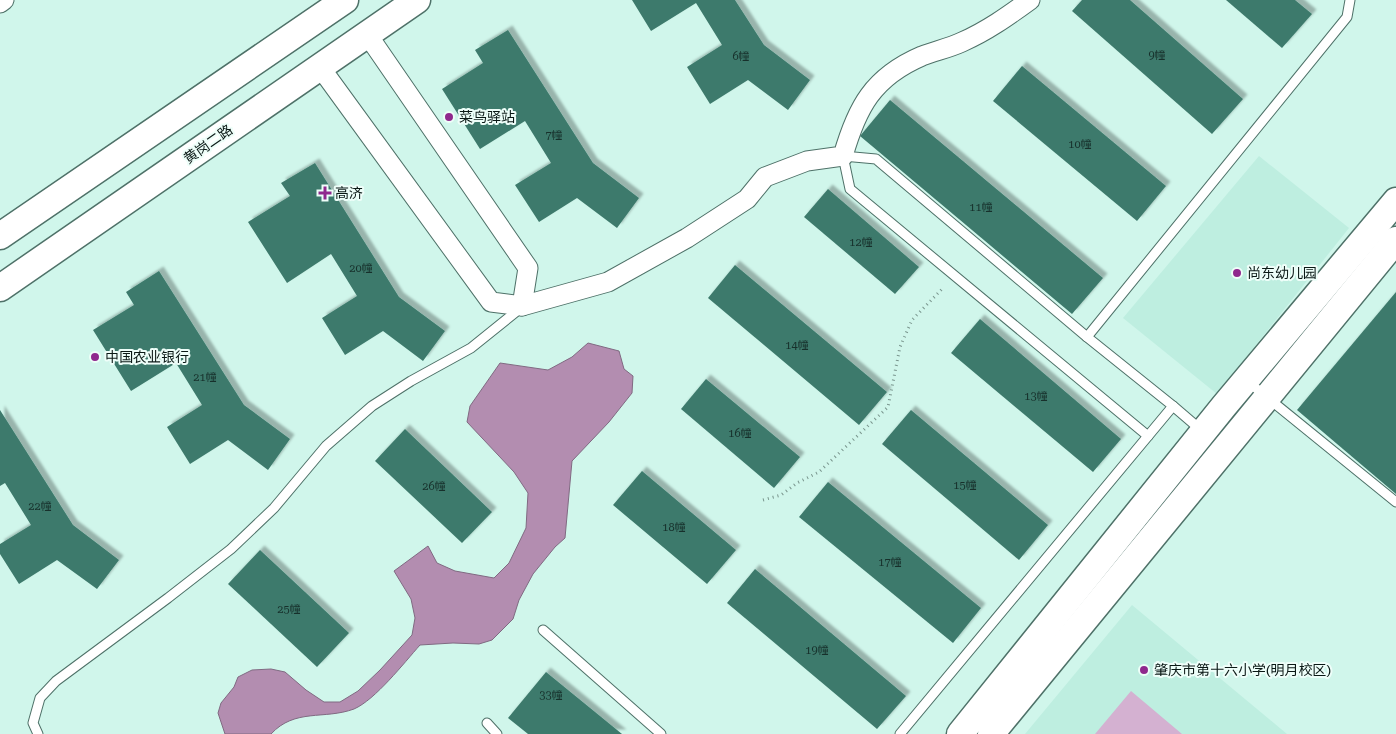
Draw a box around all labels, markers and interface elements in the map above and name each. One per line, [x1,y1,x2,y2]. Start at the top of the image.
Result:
house number: 9幢 [1148,49,1166,62]
house number: 6幢 [732,50,750,63]
place label: 菜鸟驿站 [459,109,515,125]
marker: 菜鸟驿站 [443,111,455,123]
street label: 黄岗二路 [180,121,236,167]
house number: 7幢 [545,129,563,142]
house number: 10幢 [1068,138,1092,151]
place label: 高济 [335,185,363,201]
marker: 高济 [319,187,331,199]
house number: 11幢 [969,201,993,214]
house number: 12幢 [849,236,873,249]
house number: 20幢 [349,262,373,275]
place label: 尚东幼儿园 [1247,265,1317,281]
marker: 尚东幼儿园 [1231,267,1243,279]
house number: 14幢 [785,339,809,352]
place label: 中国农业银行 [105,349,189,365]
marker: 中国农业银行 [89,351,101,363]
house number: 21幢 [193,371,217,384]
house number: 13幢 [1024,390,1048,403]
house number: 16幢 [728,427,752,440]
house number: 15幢 [953,479,977,492]
house number: 26幢 [422,480,446,493]
house number: 22幢 [28,500,52,513]
house number: 18幢 [662,521,686,534]
house number: 17幢 [878,556,902,569]
house number: 25幢 [277,603,301,616]
house number: 19幢 [805,644,829,657]
place label: 肇庆市第十六小学(明月校区) [1154,662,1331,678]
marker: 肇庆市第十六小学(明月校区) [1138,664,1150,676]
house number: 33幢 [539,689,563,702]

